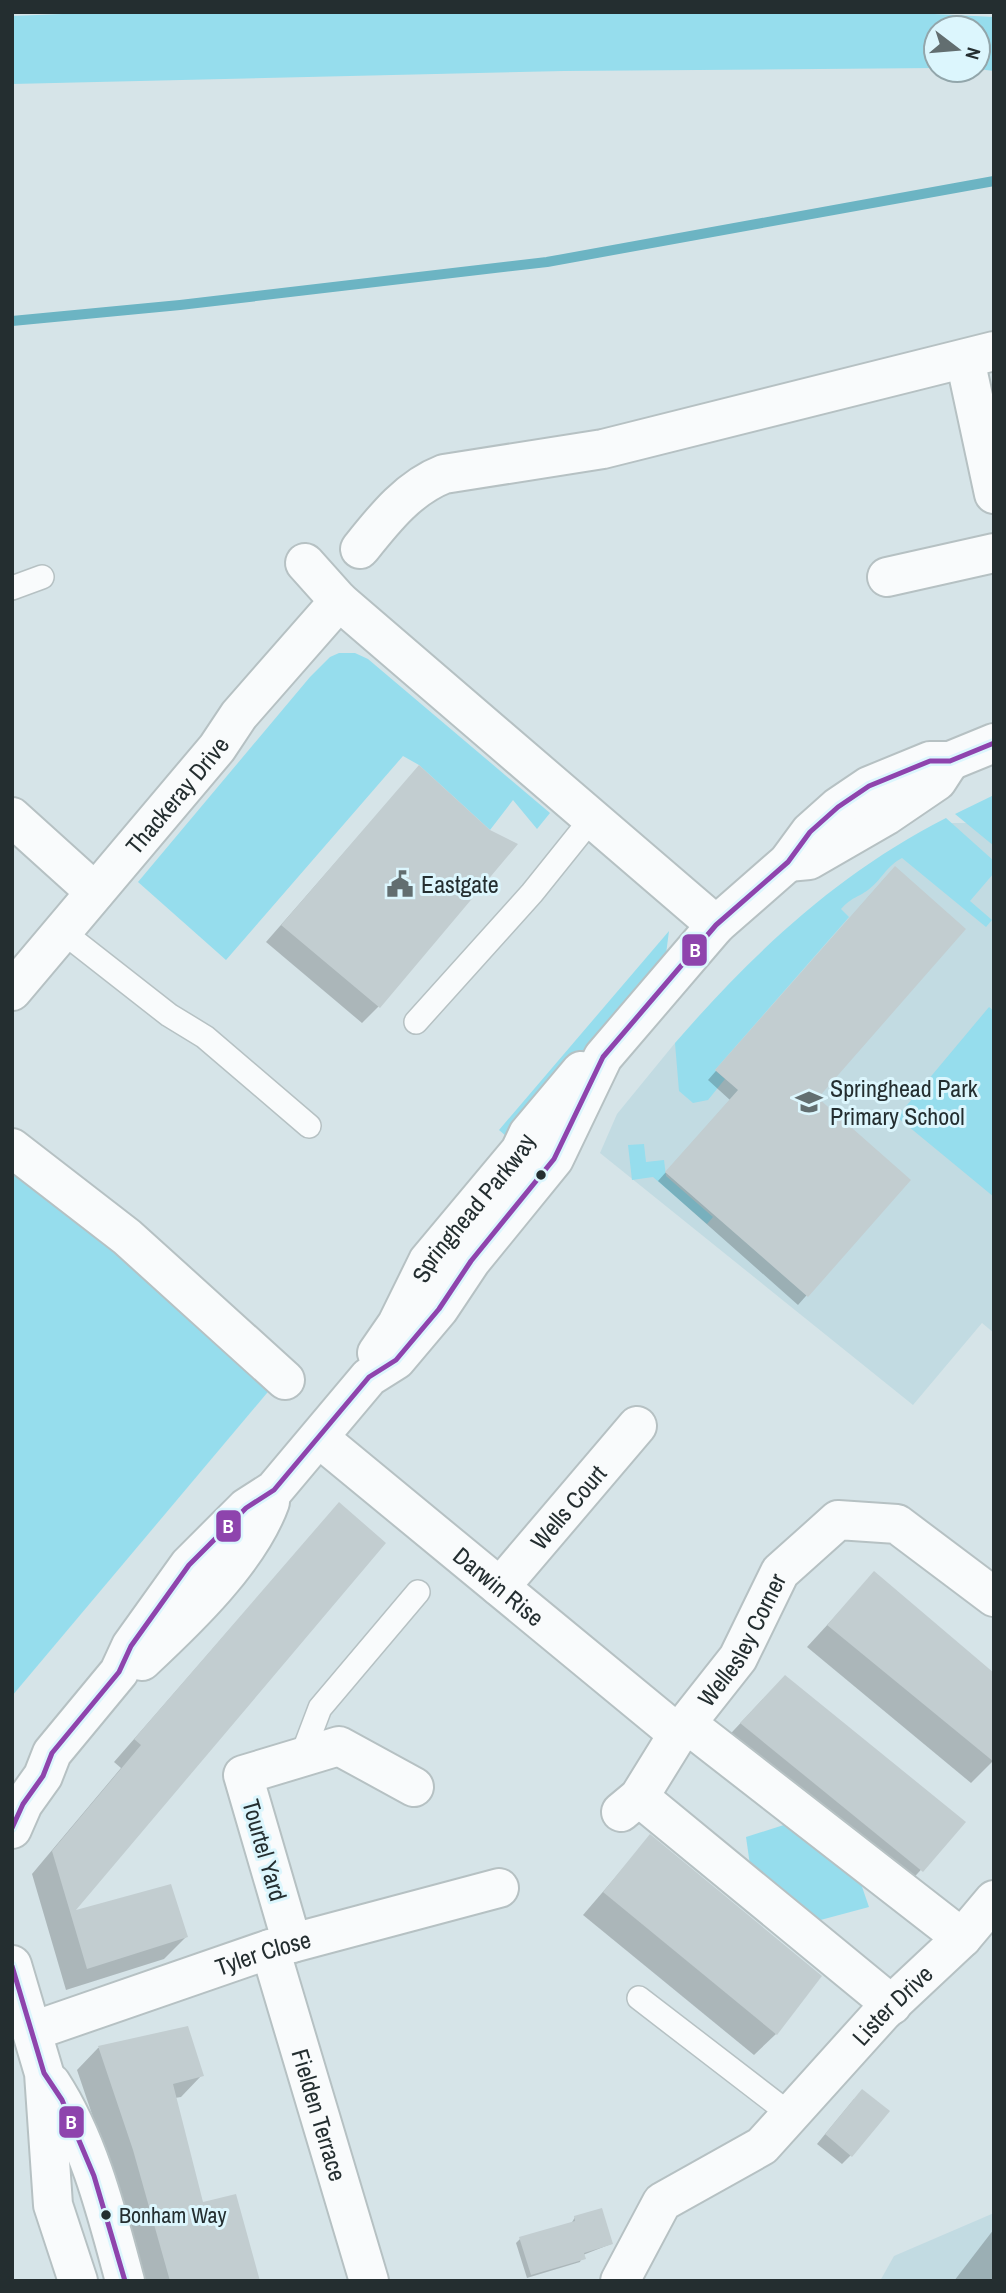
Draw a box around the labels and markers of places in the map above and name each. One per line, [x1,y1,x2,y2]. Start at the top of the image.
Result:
place label: Eastgate [421,868,499,900]
public building icon: Eastgate [385,869,415,899]
place label: Springhead Park Primary School [830,1072,978,1132]
school or university icon: Springhead Park Primary School [794,1087,824,1117]
unlabelled marker [534,1168,548,1182]
place label: Bonham Way [119,2200,227,2230]
marker: Bonham Way [99,2208,113,2222]

